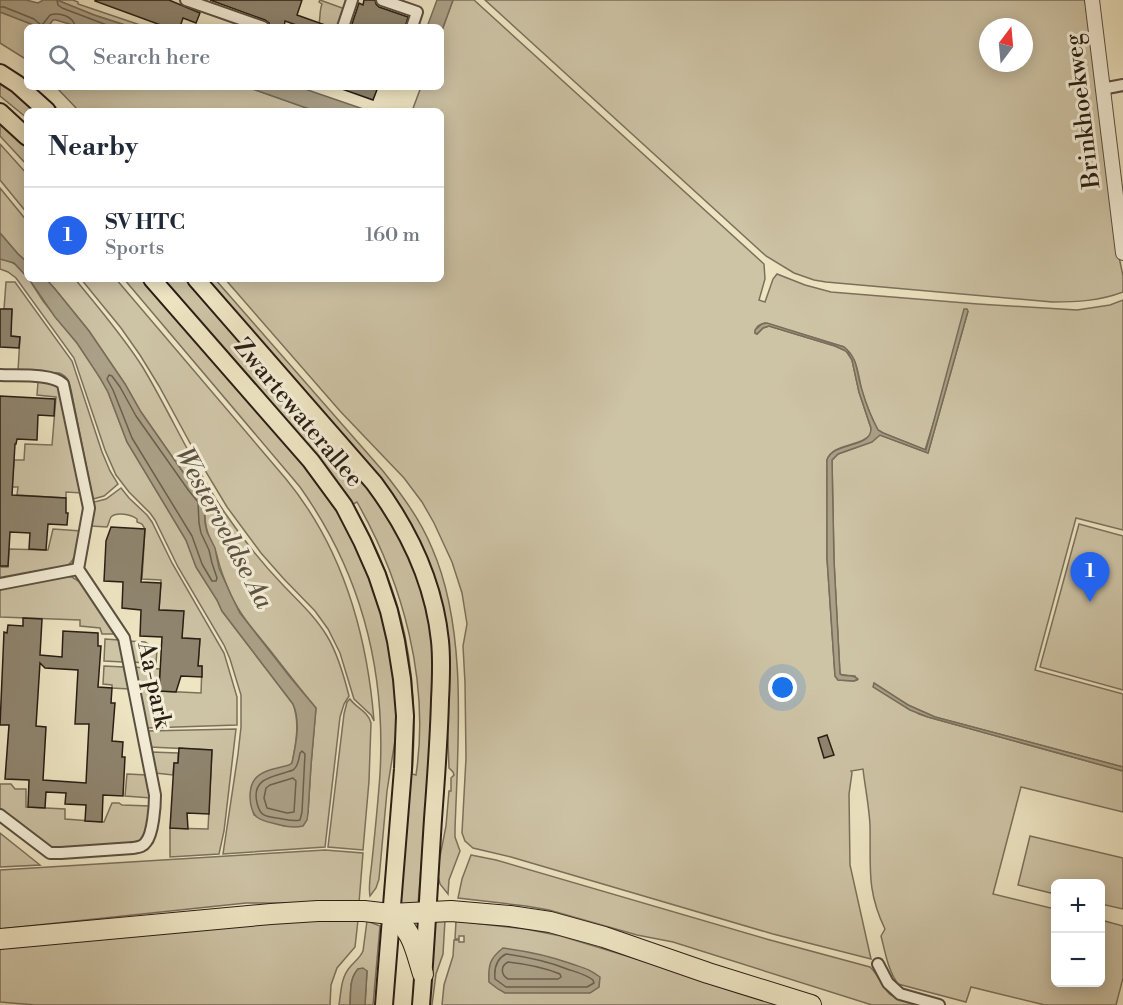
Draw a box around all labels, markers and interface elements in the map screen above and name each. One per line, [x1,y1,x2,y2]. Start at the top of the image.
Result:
north arrow [979,18,1033,72]
search box [24,24,444,90]
street label: Brinkhoekweg [1059,31,1108,191]
icon: search [45,41,78,74]
text: Search here [93,44,210,71]
text: Nearby [48,131,138,163]
text: SV HTC [105,209,185,236]
text: 1 [63,223,72,248]
text: 160 m [365,223,420,248]
text: Sports [105,236,164,261]
street label: Zwartewaterallee [227,332,369,494]
water label: Westerveldse Aa [168,442,280,615]
pin: 1 [1070,552,1110,602]
street label: Aa-park [130,638,178,732]
your location [768,673,797,702]
map controls [1051,879,1105,987]
button: + [1051,879,1105,933]
button: − [1051,933,1105,987]

